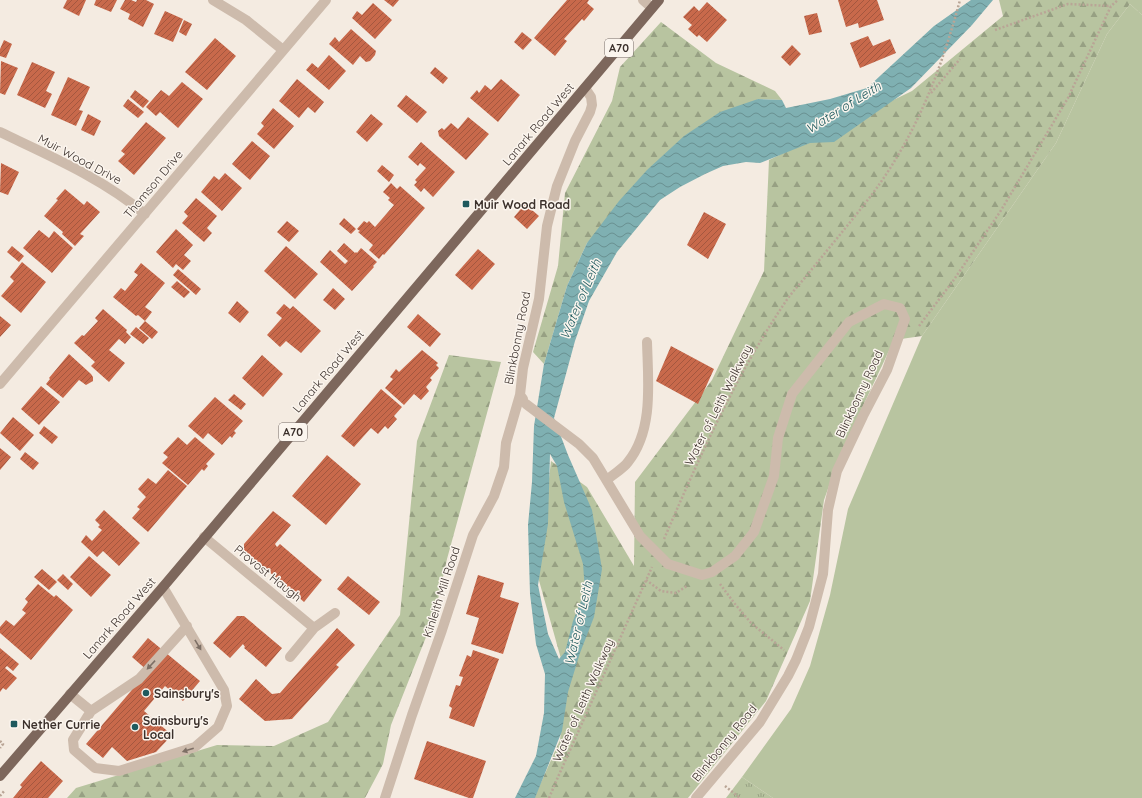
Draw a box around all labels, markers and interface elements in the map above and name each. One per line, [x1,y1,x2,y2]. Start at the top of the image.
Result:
road number: A70 [605,39,633,57]
water label: Water of Leith [803,77,884,136]
street label: Lanark Road West [499,80,577,168]
street label: Muir Wood Drive [36,131,125,187]
street label: Thomson Drive [120,147,186,221]
place label: Muir Wood Road [474,197,570,212]
marker: Muir Wood Road [461,199,471,209]
water label: Water of Leith [556,256,604,341]
street label: Blinkbonny Road [501,290,533,386]
street label: Lanark Road West [289,327,367,415]
street label: Water of Leith Walkway [681,342,755,468]
street label: Blinkbonny Road [832,348,886,440]
road number: A70 [279,423,307,441]
street label: Provost Haugh [231,541,305,605]
street label: Kinleith Mill Road [419,545,463,639]
street label: Lanark Road West [80,574,158,662]
water label: Water of Leith [561,579,596,666]
street label: Water of Leith Walkway [549,636,617,764]
one-way arrow [194,639,201,651]
one-way arrow [146,660,156,670]
place label: Sainsbury's [154,686,220,701]
marker: Sainsbury's [141,688,151,698]
street label: Blinkbonny Road [688,702,760,784]
place label: Sainsbury's Local [143,713,209,742]
place label: Nether Currie [22,717,100,732]
marker: Nether Currie [9,719,19,729]
marker: Sainsbury's Local [130,722,140,732]
one-way arrow [181,747,193,753]

